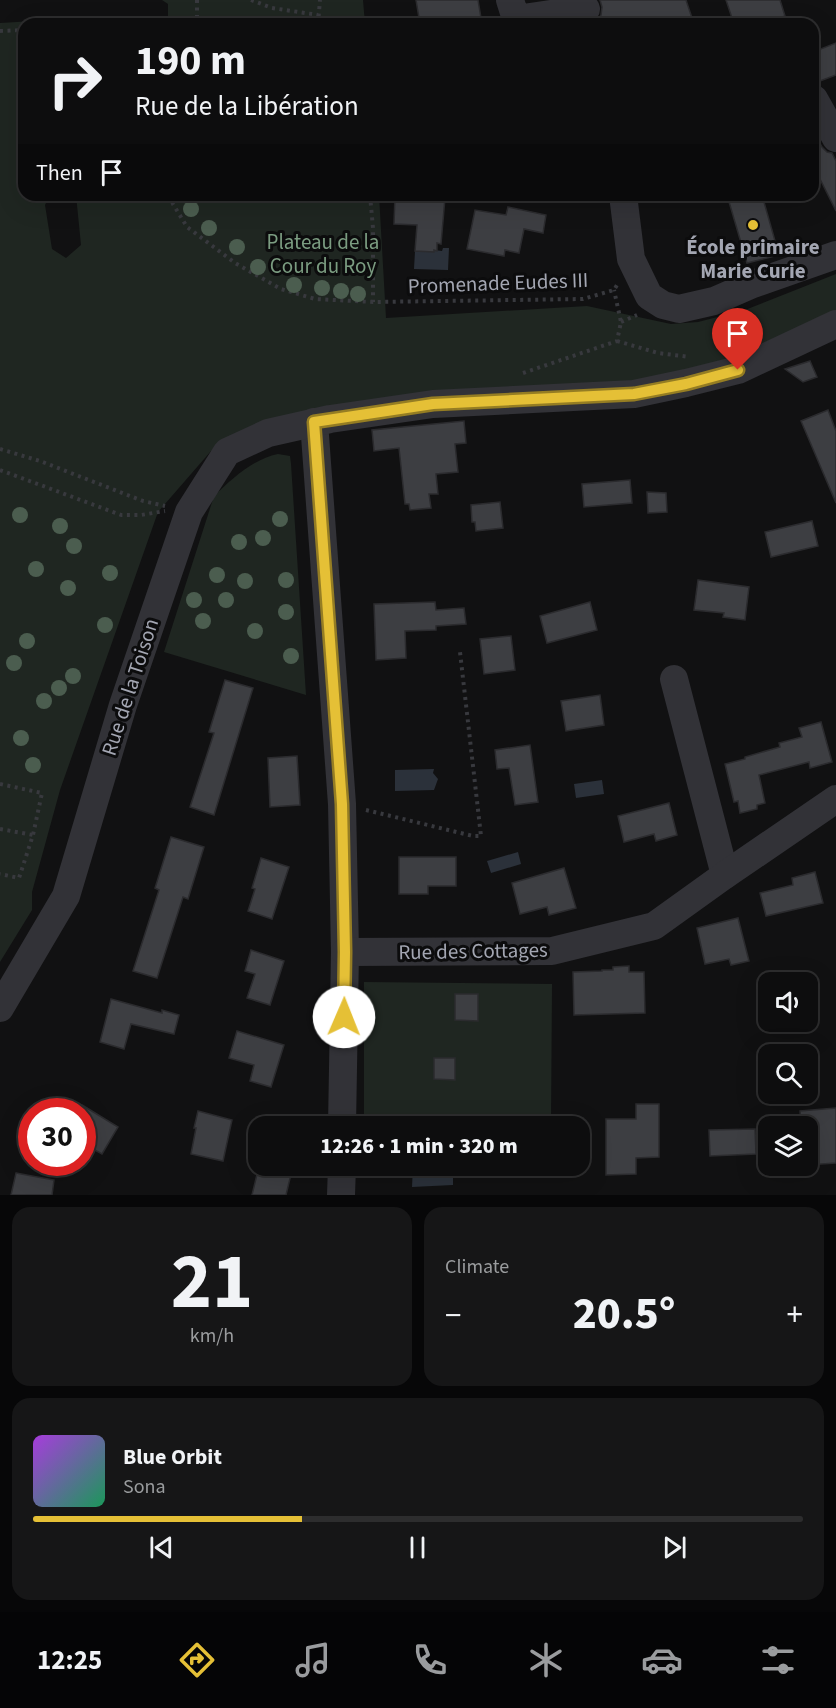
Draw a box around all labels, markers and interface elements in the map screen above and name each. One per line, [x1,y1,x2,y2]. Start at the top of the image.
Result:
text: 190 m [135,31,246,91]
icon: right [36,42,114,120]
text: Rue de la Libération [135,87,359,126]
icon: arrive [95,156,128,189]
text: Then [36,157,83,189]
marker: École primaire Marie Curie [746,218,760,232]
park label: Plateau de la Cour du Roy [267,227,379,281]
place label: École primaire Marie Curie [686,232,820,286]
street label: Promenade Eudes III [407,265,589,301]
pin [712,308,763,370]
icon: arrive [721,317,754,350]
street label: Rue de la Toison [94,615,166,759]
street label: Rue des Cottages [398,935,548,967]
map controls [758,972,818,1176]
button: sound [758,972,818,1032]
position arrow [312,985,376,1049]
button: search [758,1044,818,1104]
speed limit sign: 30 [18,1098,96,1176]
button: layers [758,1116,818,1176]
text: 12:26 · 1 min · 320 m [320,1130,518,1162]
text: 21 [171,1227,253,1338]
text: Climate [445,1253,509,1281]
text: 20.5° [573,1282,675,1346]
text: − [445,1292,461,1339]
text: + [787,1292,803,1339]
text: km/h [190,1322,234,1350]
text: Blue Orbit [123,1441,222,1473]
text: Sona [123,1473,166,1501]
icon: previous [145,1531,178,1564]
icon: pause [401,1531,434,1564]
icon: next [658,1531,691,1564]
icon: directions [176,1639,218,1681]
icon: music [292,1639,334,1681]
icon: phone [409,1639,451,1681]
icon: climate [525,1639,567,1681]
icon: car [641,1639,683,1681]
icon: filters [757,1639,799,1681]
text: 12:25 [37,1641,102,1680]

